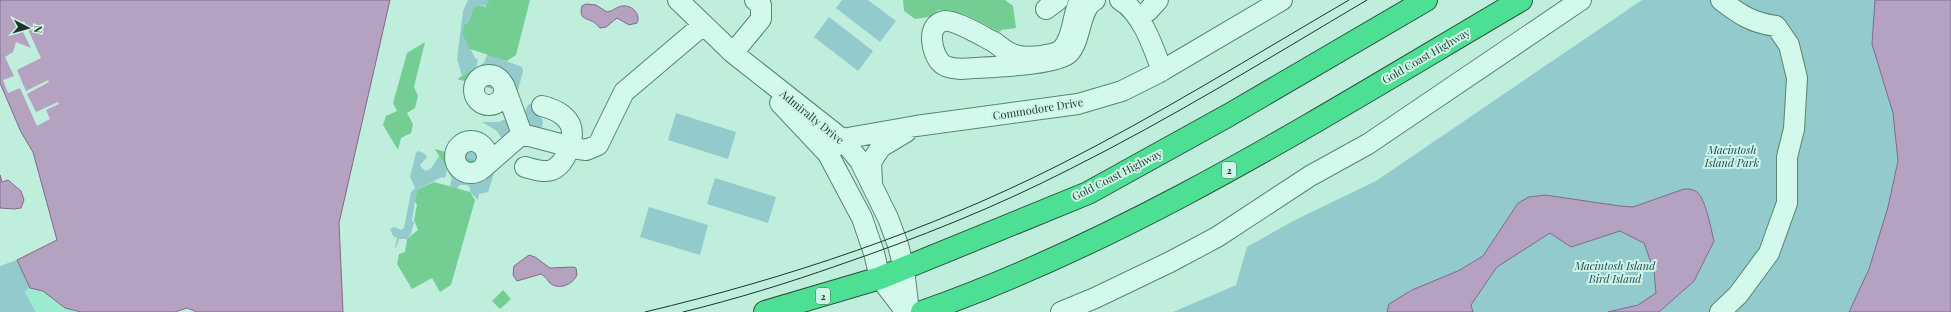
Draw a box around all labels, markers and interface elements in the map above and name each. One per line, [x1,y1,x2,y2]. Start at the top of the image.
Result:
north arrow [8,8,48,48]
text: N [31,24,46,34]
street label: Gold Coast Highway [1379,24,1473,87]
street label: Admiralty Drive [776,85,848,147]
street label: Commodore Drive [992,94,1085,123]
park label: Macintosh Island Park [1704,142,1759,170]
street label: Gold Coast Highway [1069,145,1165,204]
road number: 2 [1222,162,1236,178]
park label: Macintosh Island Bird Island [1574,258,1656,286]
road number: 2 [816,288,830,304]

